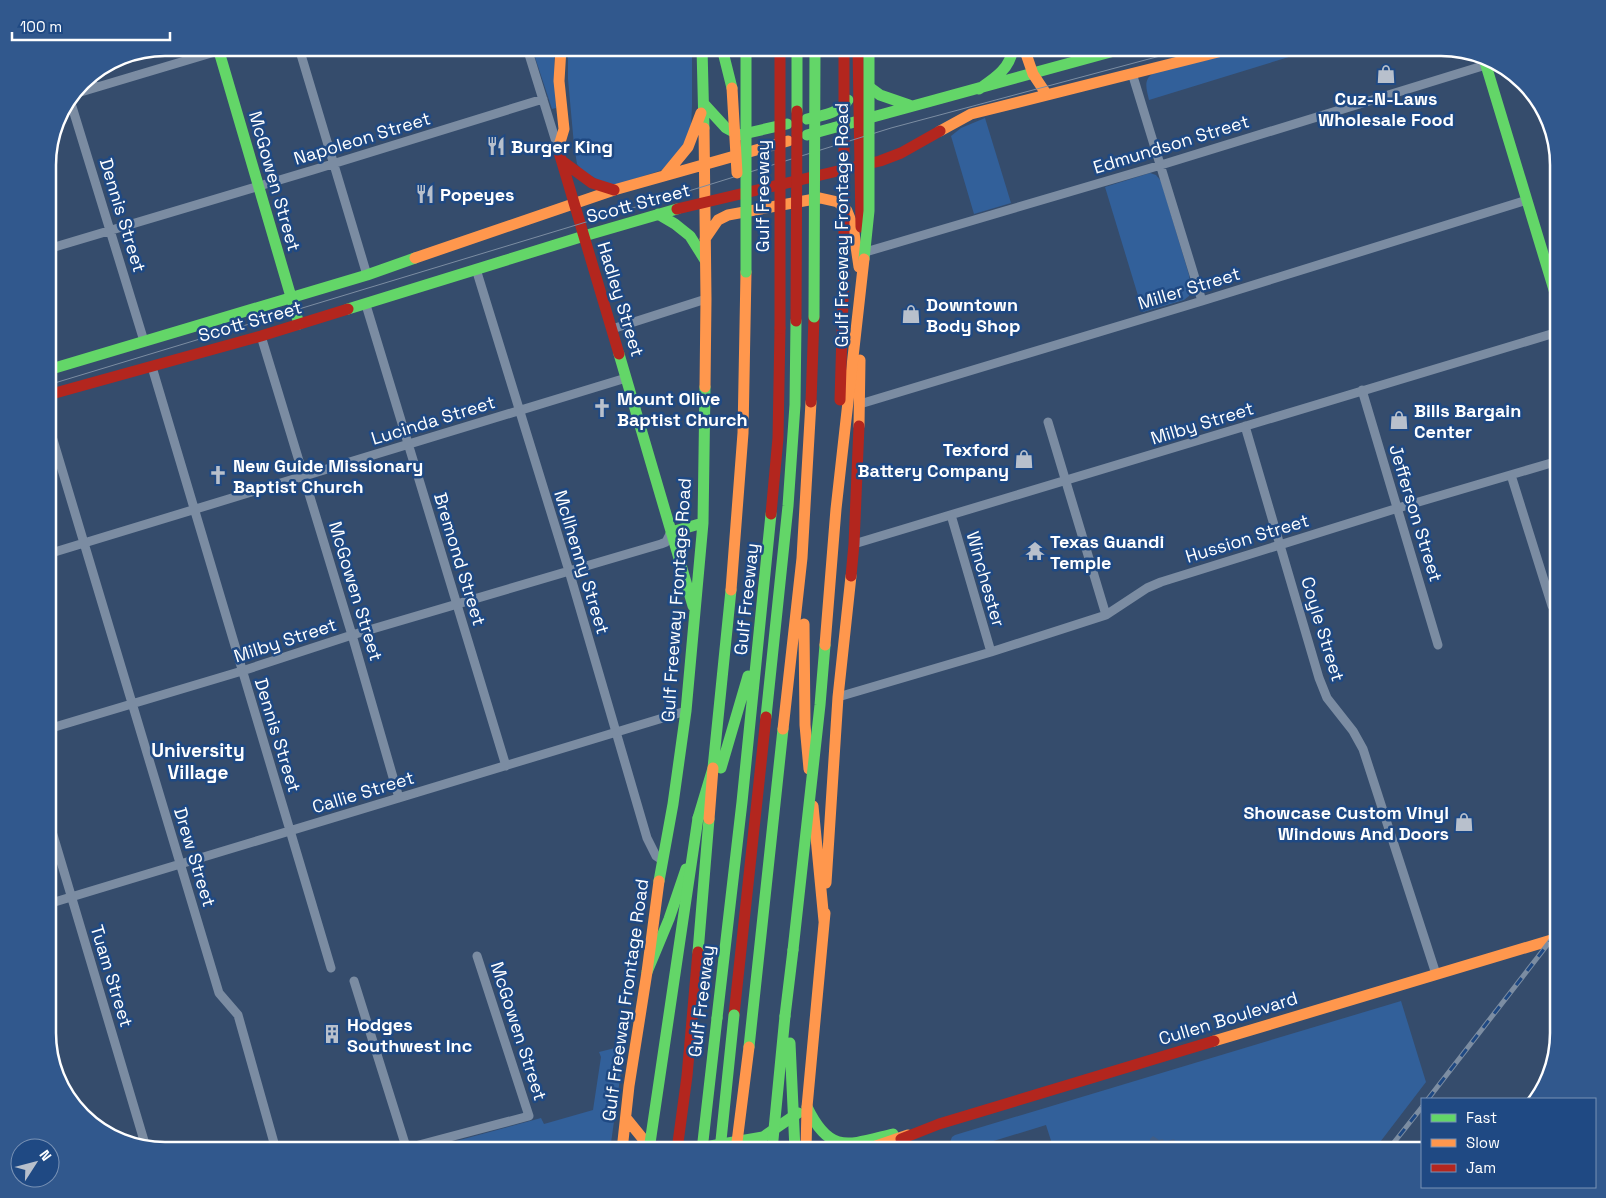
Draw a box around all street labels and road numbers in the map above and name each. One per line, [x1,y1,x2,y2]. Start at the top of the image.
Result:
street label: Gulf Freeway Frontage Road [830,103,853,347]
street label: Napoleon Street [291,106,433,170]
street label: McGowen Street [244,108,306,254]
street label: Edmundson Street [1090,109,1252,179]
street label: Gulf Freeway [751,140,774,252]
street label: Dennis Street [95,155,151,275]
street label: Scott Street [584,178,692,228]
street label: Hadley Street [593,239,649,359]
street label: Miller Street [1135,262,1243,314]
street label: Scott Street [196,295,304,347]
street label: Lucinda Street [368,390,498,450]
street label: Milby Street [1148,396,1256,450]
street label: Jefferson Street [1384,442,1448,584]
street label: Gulf Freeway Frontage Road [656,477,696,723]
street label: McIlhenny Street [549,487,615,637]
street label: Bremond Street [429,490,491,628]
street label: Hussion Street [1182,508,1312,568]
street label: McGowen Street [324,518,388,664]
street label: Winchester [961,529,1011,630]
street label: Gulf Freeway [729,542,763,656]
street label: Coyle Street [1296,574,1350,684]
street label: Milby Street [231,613,339,667]
street label: Dennis Street [250,675,306,795]
street label: Callie Street [309,766,417,818]
street label: Drew Street [169,804,221,910]
street label: Gulf Freeway Frontage Road [597,877,653,1123]
street label: Tuam Street [86,922,138,1030]
street label: Gulf Freeway [683,944,719,1058]
street label: McGowen Street [486,959,552,1103]
street label: Cullen Boulevard [1156,986,1300,1050]

